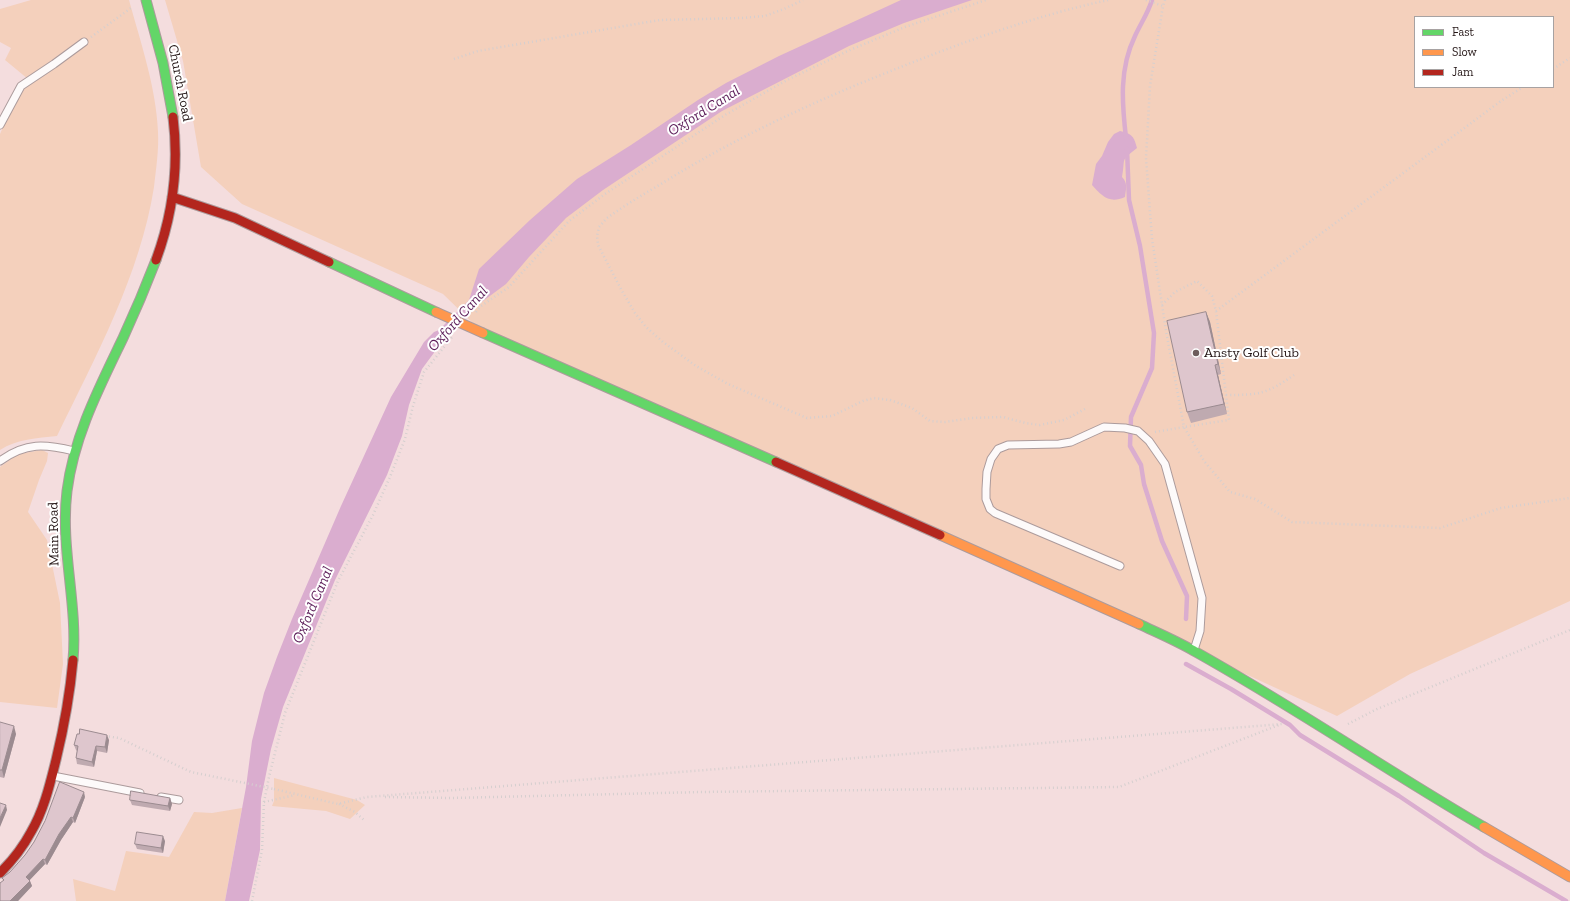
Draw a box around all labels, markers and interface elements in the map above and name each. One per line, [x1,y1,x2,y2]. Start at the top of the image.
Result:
legend [1414,16,1554,88]
text: Fast [1452,25,1474,39]
street label: Church Road [164,43,196,123]
text: Slow [1452,45,1477,59]
text: Jam [1452,65,1473,79]
water label: Oxford Canal [665,82,743,140]
water label: Oxford Canal [424,283,492,355]
place label: Ansty Golf Club [1204,345,1299,361]
marker: Ansty Golf Club [1191,348,1201,358]
street label: Main Road [45,502,63,566]
water label: Oxford Canal [289,564,337,646]

